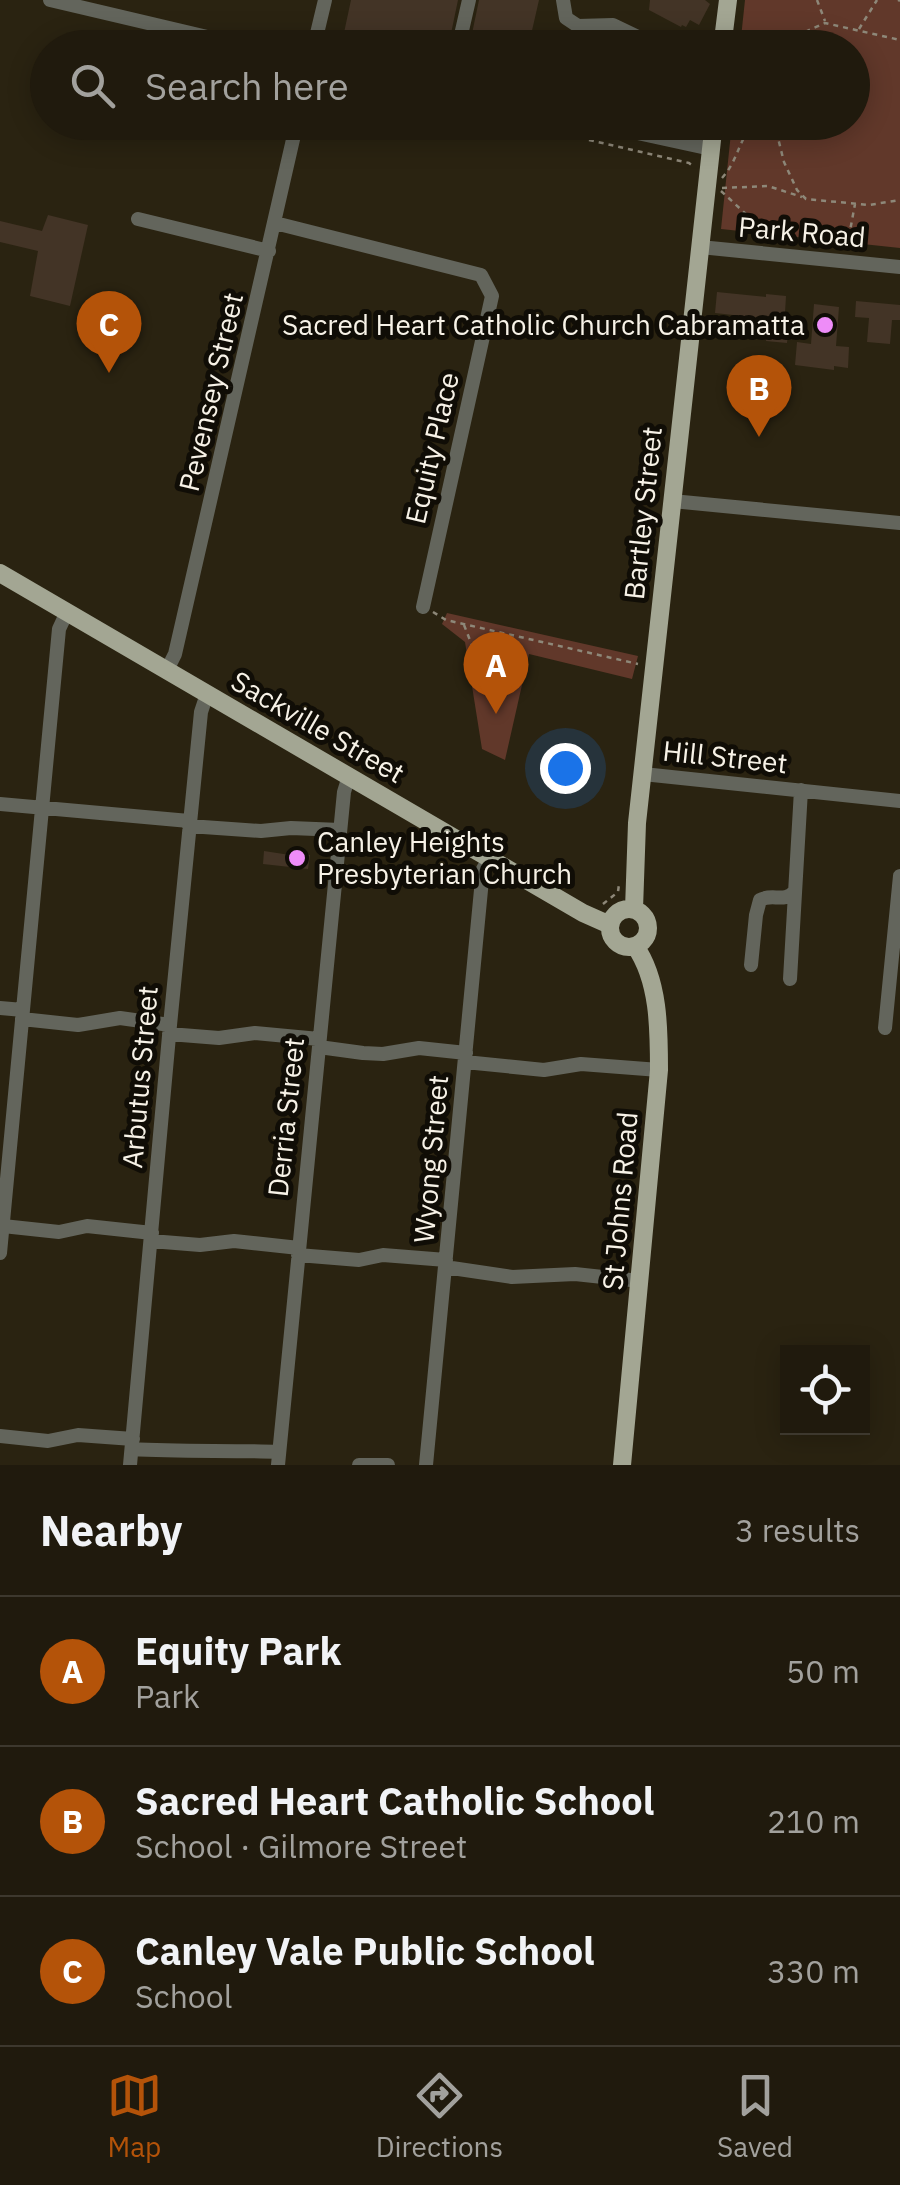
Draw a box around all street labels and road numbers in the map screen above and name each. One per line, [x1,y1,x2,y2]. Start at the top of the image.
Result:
street label: Park Road [737,208,867,255]
street label: Pevensey Street [170,289,251,495]
street label: Equity Place [396,368,467,527]
street label: Bartley Street [615,425,670,601]
street label: Sackville Street [225,662,412,791]
street label: Hill Street [661,732,789,781]
street label: Arbutus Street [113,984,166,1170]
street label: Derria Street [259,1035,312,1198]
street label: Wyong Street [405,1073,456,1245]
street label: St Johns Road [593,1110,646,1292]

